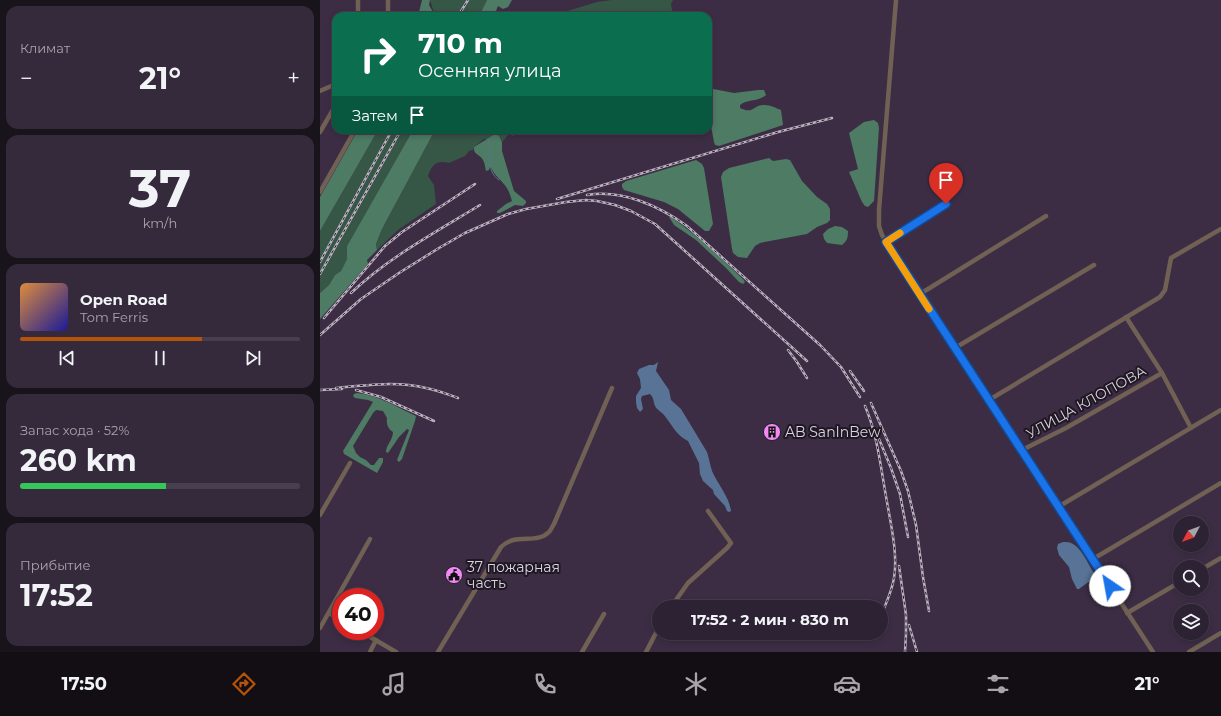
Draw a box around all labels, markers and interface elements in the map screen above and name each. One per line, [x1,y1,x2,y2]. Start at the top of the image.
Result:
text: 710 m [418,26,503,60]
icon: right [352,28,404,80]
text: Климат [20,40,70,56]
text: 21° [139,60,181,97]
text: Осенняя улица [418,60,561,82]
text: − [20,65,33,92]
text: + [287,65,300,92]
icon: arrive [406,104,428,126]
text: Затем [352,106,398,125]
text: 37 [129,157,191,220]
pin [929,163,963,204]
icon: arrive [935,169,957,191]
text: km/h [143,215,177,231]
text: Open Road [80,290,168,309]
text: Tom Ferris [80,309,148,325]
icon: previous [56,347,78,369]
icon: pause [149,347,171,369]
icon: next [242,347,264,369]
street label: УЛИЦА КЛОПОВА [1023,361,1150,442]
text: Запас хода · 52% [20,422,129,438]
building icon: AB SanInBew [762,422,782,442]
place label: AB SanInBew [785,423,881,441]
text: 260 km [20,442,137,479]
north arrow [1173,516,1209,552]
map controls [1173,516,1209,640]
text: Прибытие [20,557,91,573]
place label: 37 пожарная часть [467,558,560,592]
button: search [1173,560,1209,596]
public building icon: 37 пожарная часть [444,565,464,585]
position arrow [1089,565,1131,607]
text: 17:52 [20,577,93,614]
speed limit sign: 40 [332,588,384,640]
button: layers [1173,604,1209,640]
text: 17:52 · 2 мин · 830 m [691,610,849,629]
icon: directions [230,670,258,698]
icon: music [380,670,408,698]
icon: phone [531,670,559,698]
icon: climate [682,670,710,698]
icon: car [833,670,861,698]
icon: filters [984,670,1012,698]
text: 17:50 [61,673,107,695]
text: 21° [1134,673,1160,695]

